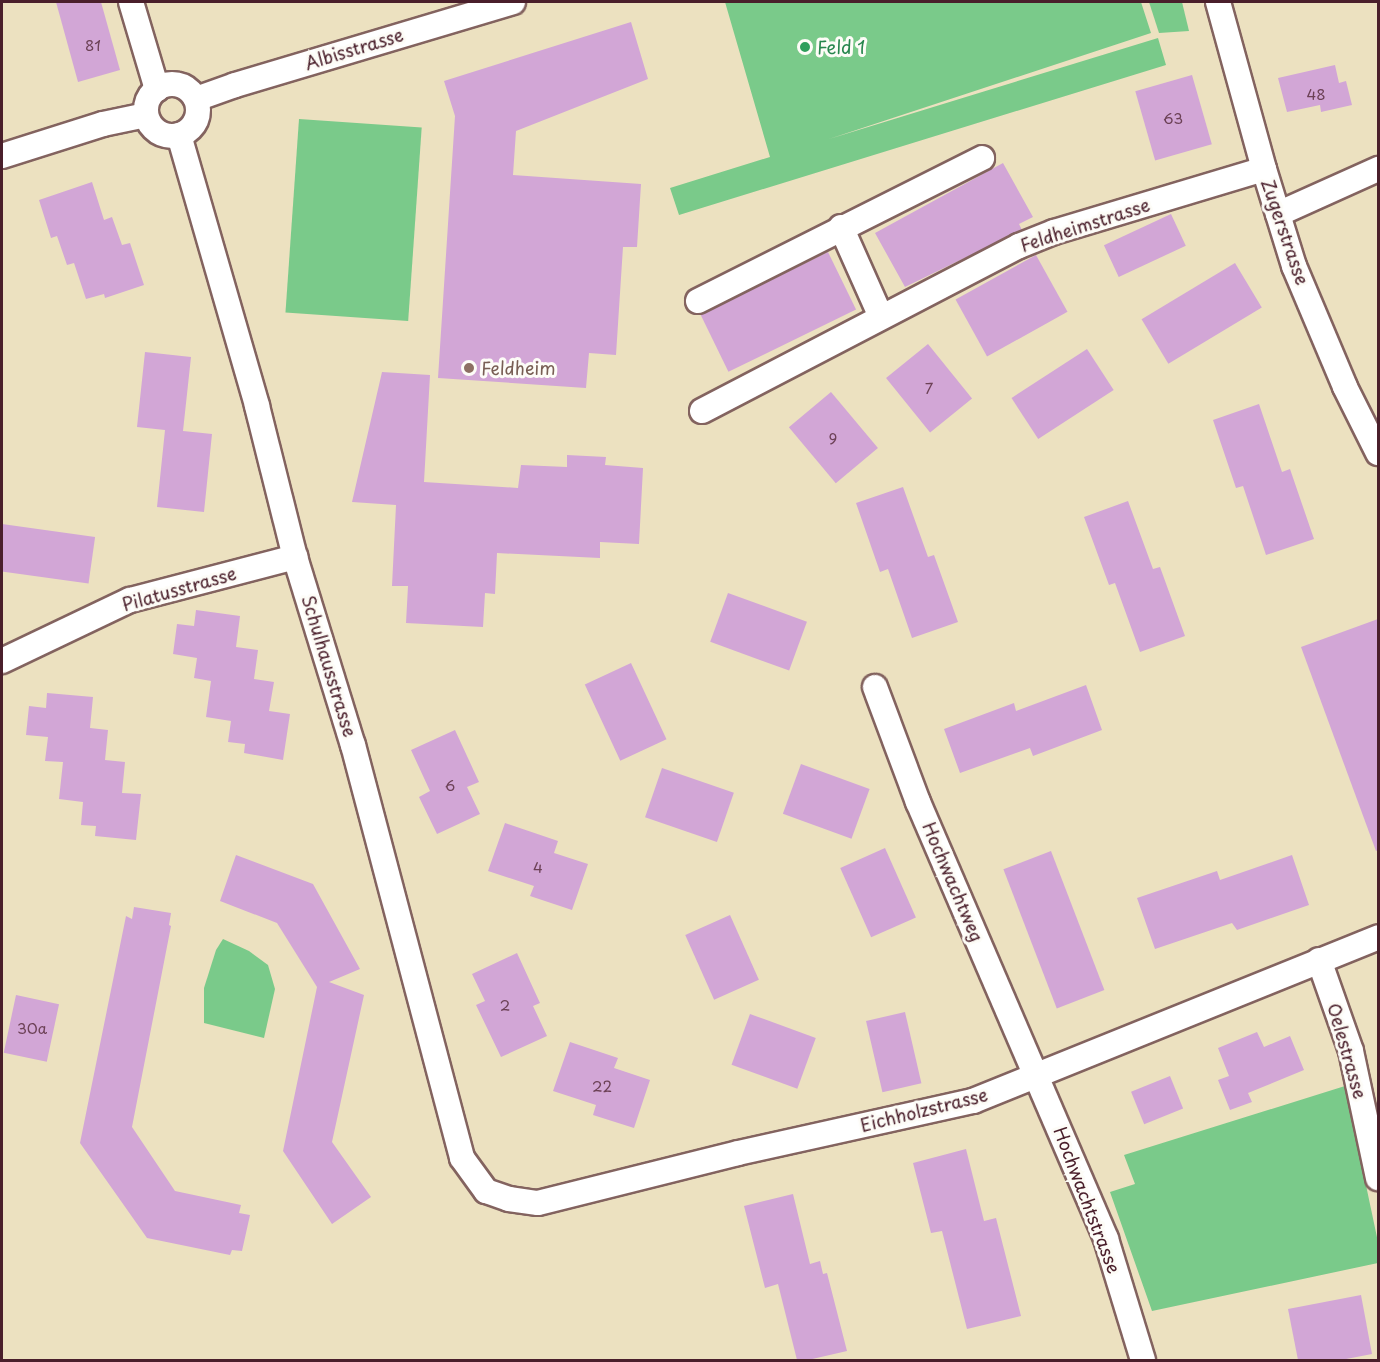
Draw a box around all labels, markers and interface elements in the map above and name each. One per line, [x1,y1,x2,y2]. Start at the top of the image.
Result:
street label: Albisstrasse [302,24,406,74]
house number: 81 [85,36,101,54]
place label: Feld 1 [817,36,865,58]
marker: Feld 1 [798,40,812,54]
house number: 48 [1306,85,1326,103]
house number: 63 [1163,109,1183,127]
street label: Zugerstrasse [1257,176,1313,288]
street label: Feldheimstrasse [1017,194,1153,256]
place label: Feldheim [481,357,556,379]
marker: Feldheim [462,361,476,375]
house number: 7 [925,379,933,397]
house number: 9 [829,429,837,447]
street label: Pilatusstrasse [119,562,239,616]
street label: Schulhausstrasse [297,593,361,739]
house number: 6 [445,776,455,794]
street label: Hochwachtweg [918,819,988,945]
house number: 4 [533,858,543,876]
house number: 2 [500,996,510,1014]
street label: Oelestrasse [1323,1001,1371,1101]
house number: 30a [17,1019,47,1037]
house number: 22 [592,1077,612,1095]
street label: Eichholzstrasse [858,1084,990,1136]
street label: Hochwachtstrasse [1049,1124,1125,1276]

